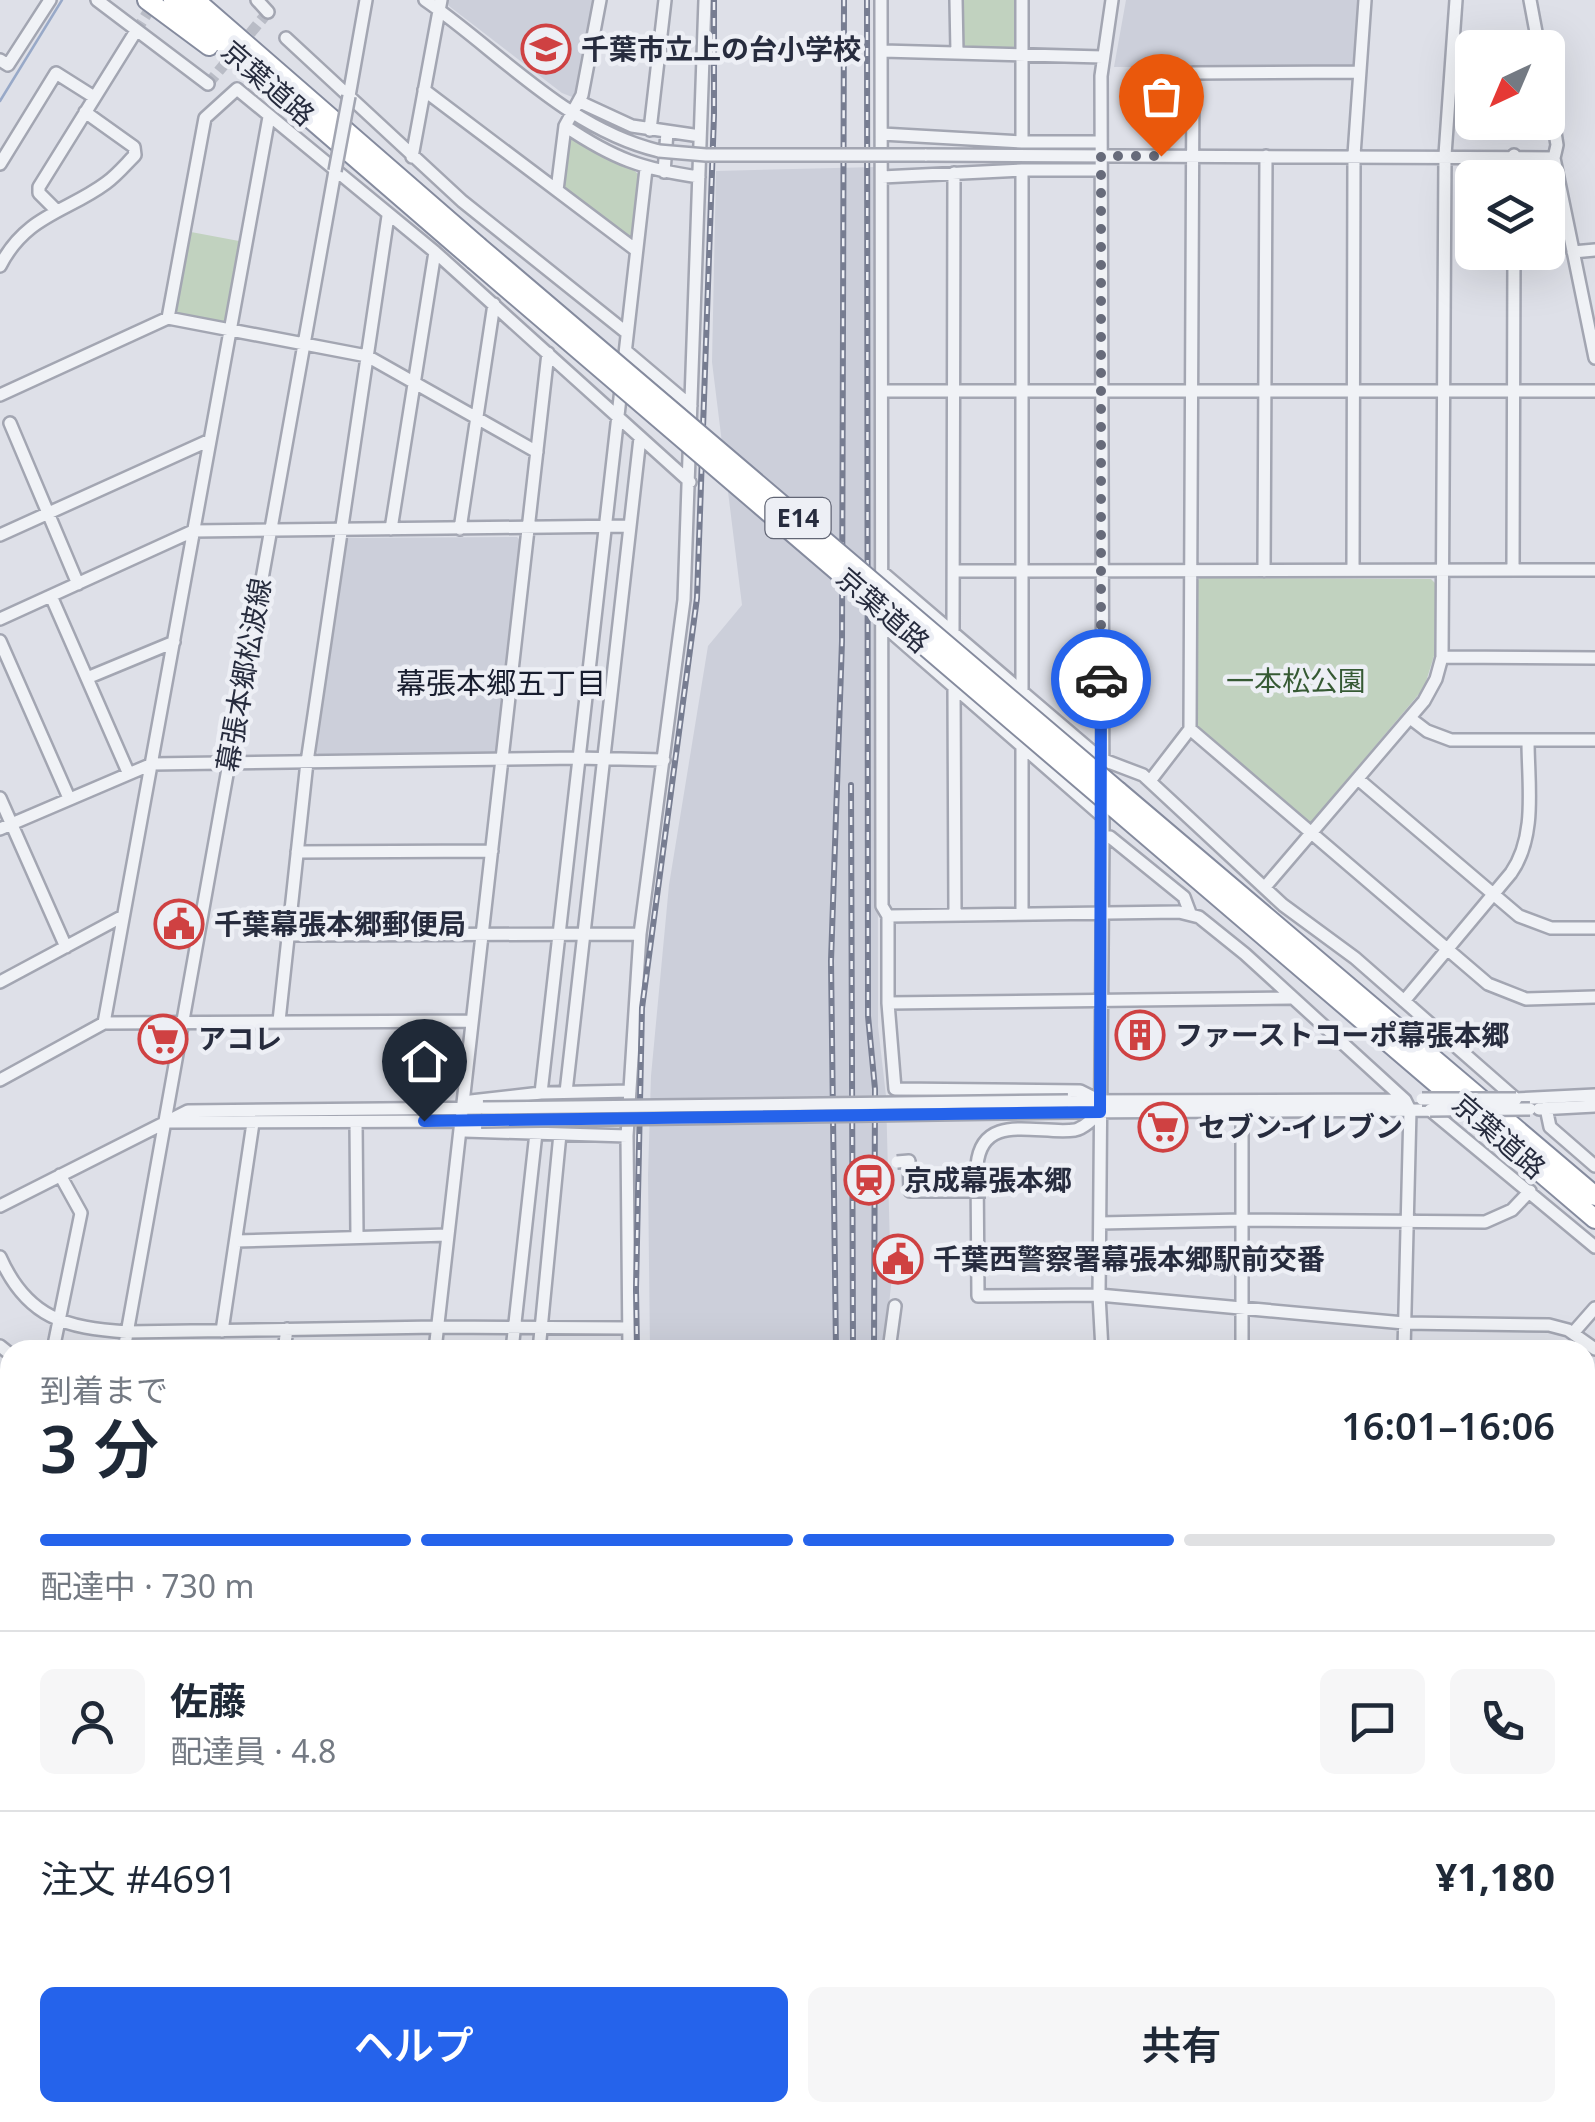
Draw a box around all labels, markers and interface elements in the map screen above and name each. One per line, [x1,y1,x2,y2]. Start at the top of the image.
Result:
school or university icon: 千葉市立上の台小学校 [520,23,572,75]
place label: 千葉市立上の台小学校 [581,29,861,67]
north arrow [1455,30,1565,140]
map controls [1455,30,1565,270]
street label: 京葉道路 [214,31,323,133]
pin [1119,54,1204,157]
icon: bag [1134,69,1189,124]
button: layers [1455,160,1565,270]
road number: E14 [766,498,830,538]
street label: 京葉道路 [829,558,938,660]
street label: 幕張本郷松波線 [207,575,279,775]
courier [1051,629,1151,729]
icon: car [1074,652,1129,707]
park label: 一本松公園 [1226,661,1366,699]
district label: 幕張本郷五丁目 [396,662,606,703]
public building icon: 千葉幕張本郷郵便局 [153,898,205,950]
place label: 千葉幕張本郷郵便局 [214,904,466,942]
building icon: ファーストコーポ幕張本郷 [1114,1009,1166,1061]
supermarket icon: アコレ [137,1013,189,1065]
place label: ファーストコーポ幕張本郷 [1175,1015,1510,1053]
place label: アコレ [198,1019,282,1057]
pin [382,1019,467,1122]
icon: home [397,1034,452,1089]
street label: 京葉道路 [1445,1084,1554,1186]
supermarket icon: セブン-イレブン [1137,1101,1189,1153]
place label: セブン-イレブン [1198,1107,1403,1145]
station icon: 京成幕張本郷 [843,1154,895,1206]
place label: 京成幕張本郷 [904,1160,1072,1198]
public building icon: 千葉西警察署幕張本郷駅前交番 [872,1233,924,1285]
place label: 千葉西警察署幕張本郷駅前交番 [933,1239,1325,1277]
text: 到着まで [40,1368,168,1411]
text: 16:01–16:06 [1341,1399,1555,1451]
text: 3 分 [40,1404,159,1492]
text: 配達中 · 730 m [40,1564,254,1607]
button: person [40,1669,145,1774]
button: chat [1320,1669,1425,1774]
button: phone [1450,1669,1555,1774]
text: 佐藤 [170,1674,246,1726]
text: 配達員 · 4.8 [170,1729,336,1772]
text: ¥1,180 [1435,1850,1555,1902]
text: 注文 #4691 [40,1852,237,1904]
button: ヘルプ [40,1987,788,2102]
button: 共有 [808,1987,1555,2102]

